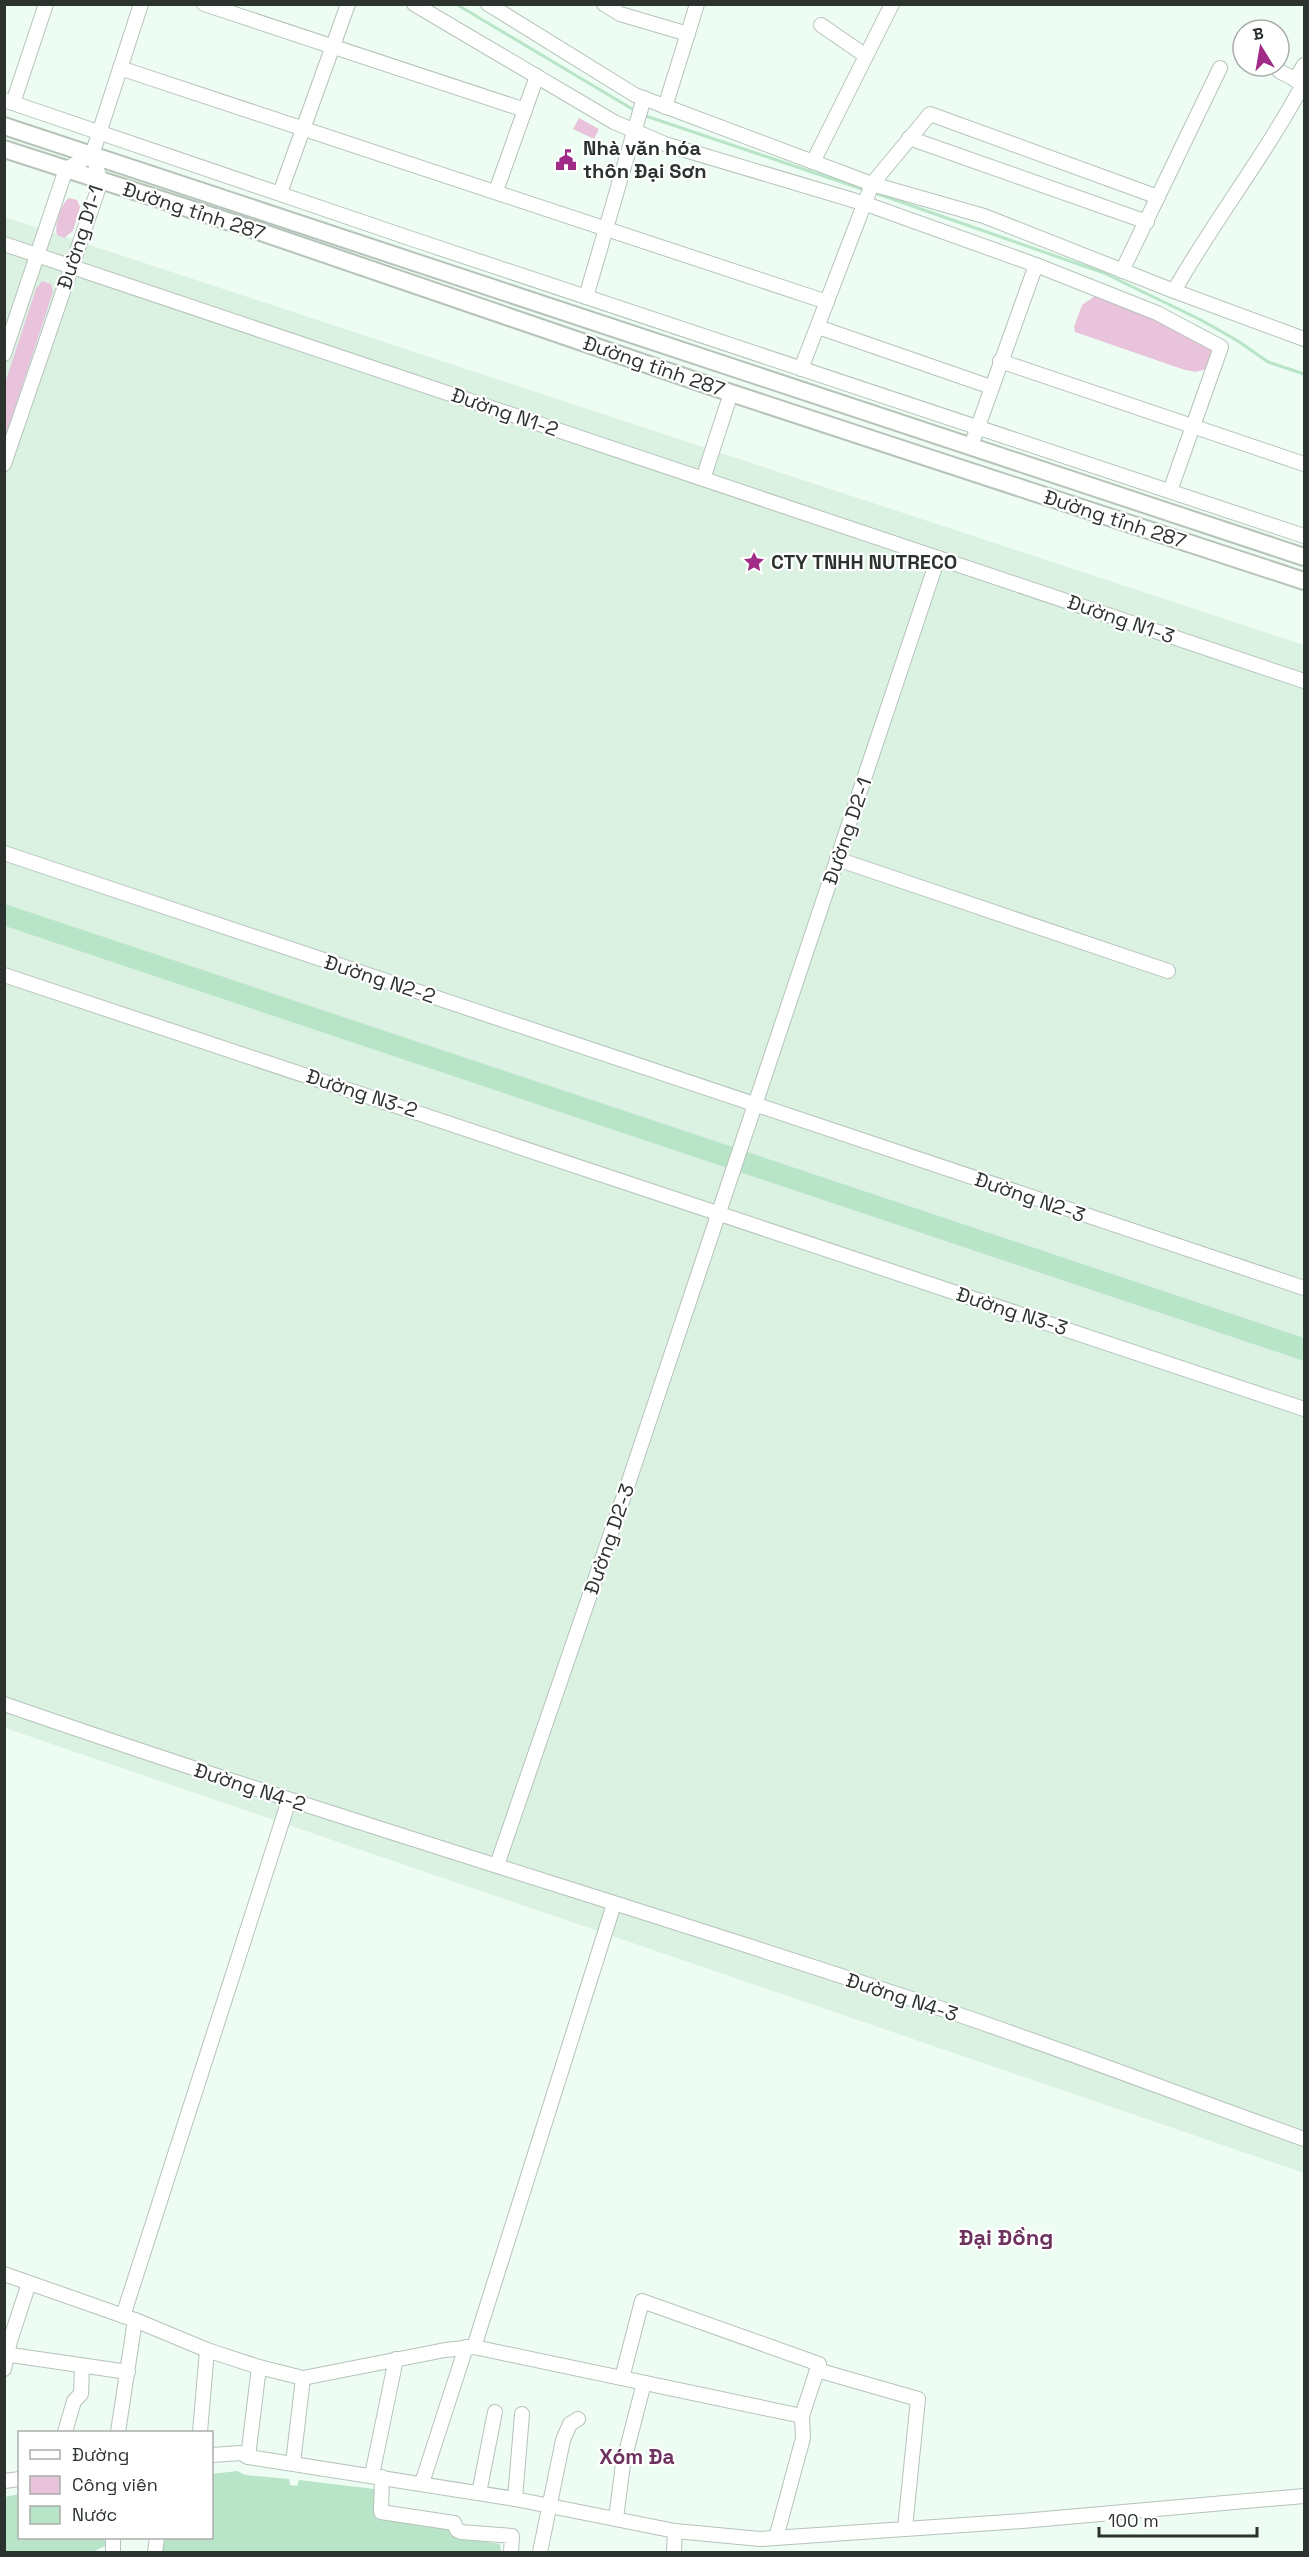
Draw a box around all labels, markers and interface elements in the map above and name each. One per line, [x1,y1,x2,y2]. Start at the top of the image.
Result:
north arrow [1231,18,1291,78]
text: B [1251,22,1265,45]
place label: Nhà văn hóa thôn Đại Sơn [583,135,707,184]
public building icon: Nhà văn hóa thôn Đại Sơn [554,148,578,172]
street label: Đường tỉnh 287 [120,176,268,246]
street label: Đường D1-1 [51,182,109,292]
street label: Đường tỉnh 287 [580,330,728,402]
street label: Đường N1-2 [448,382,562,442]
street label: Đường tỉnh 287 [1041,484,1189,554]
place label: CTY TNHH NUTRECO [771,549,957,575]
place icon: CTY TNHH NUTRECO [742,550,766,574]
street label: Đường N1-3 [1064,589,1178,649]
street label: Đường D2-1 [817,774,877,888]
street label: Đường N2-2 [321,949,439,1009]
street label: Đường N3-2 [303,1063,421,1123]
street label: Đường N2-3 [971,1166,1089,1228]
street label: Đường N3-3 [953,1281,1071,1341]
street label: Đường D2-3 [578,1480,640,1598]
street label: Đường N4-2 [191,1757,309,1817]
street label: Đường N4-3 [843,1967,961,2027]
district label: Đại Đồng [959,2223,1053,2251]
legend [18,2431,213,2539]
text: Đường [72,2443,129,2466]
district label: Xóm Đa [599,2443,675,2470]
text: Công viên [72,2473,158,2496]
scale bar [1099,2500,1256,2538]
text: Nước [72,2503,117,2526]
text: 100 m [1108,2509,1159,2532]

